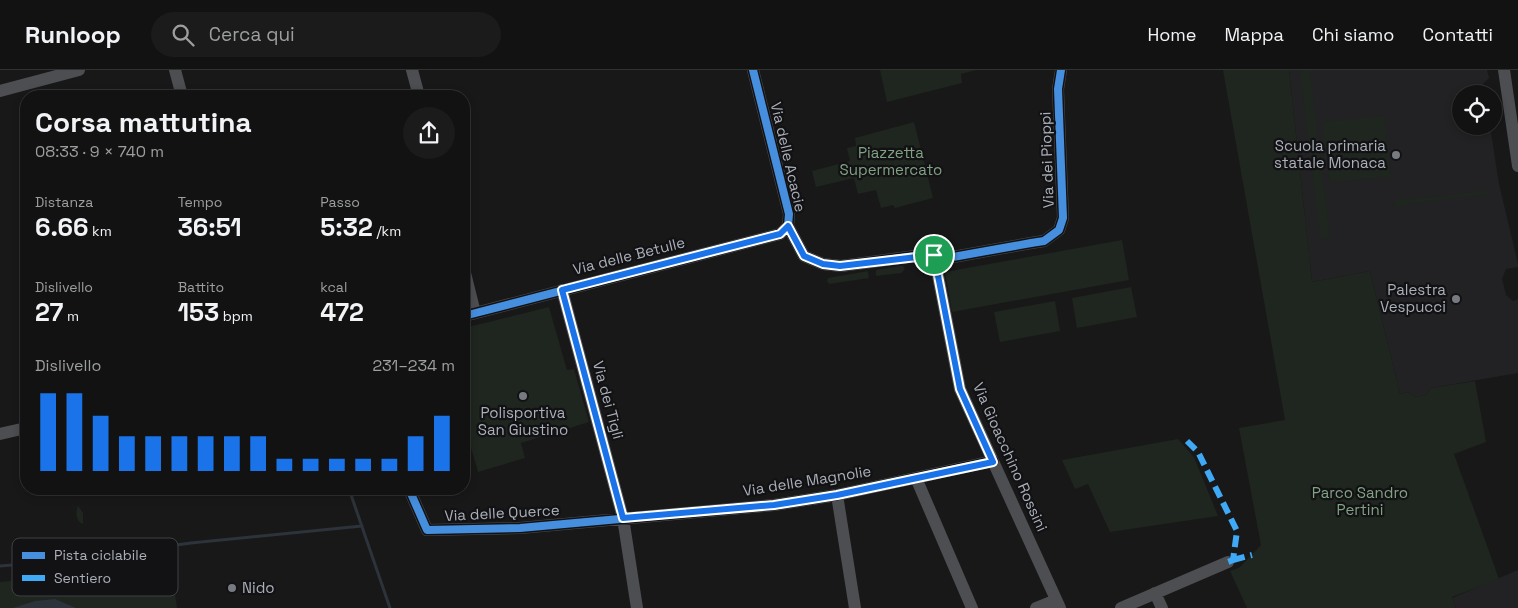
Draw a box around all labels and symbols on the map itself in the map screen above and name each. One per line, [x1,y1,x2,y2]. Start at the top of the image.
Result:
street label: Via delle Acacie [767,100,810,214]
street label: Via dei Pioppi [1035,111,1058,209]
place label: Scuola primaria statale Monaca [1274,136,1386,172]
park label: Piazzetta Supermercato [840,143,942,179]
marker: Scuola primaria statale Monaca [1390,149,1402,161]
street label: Via delle Betulle [571,232,687,279]
pin [913,234,955,276]
place label: Palestra Vespucci [1380,280,1446,316]
marker: Palestra Vespucci [1450,293,1462,305]
street label: Via dei Tigli [589,359,628,441]
street label: Via Gioacchino Rossini [969,379,1052,534]
marker: Polisportiva San Giustino [517,390,529,402]
place label: Polisportiva San Giustino [478,403,568,439]
street label: Via delle Magnolie [741,461,873,500]
park label: Parco Sandro Pertini [1312,483,1408,519]
street label: Via delle Querce [444,500,560,525]
legend [12,538,178,596]
text: Pista ciclabile [54,546,147,564]
text: Sentiero [54,569,111,587]
place label: Nido [242,578,275,597]
marker: Nido [226,582,238,594]

